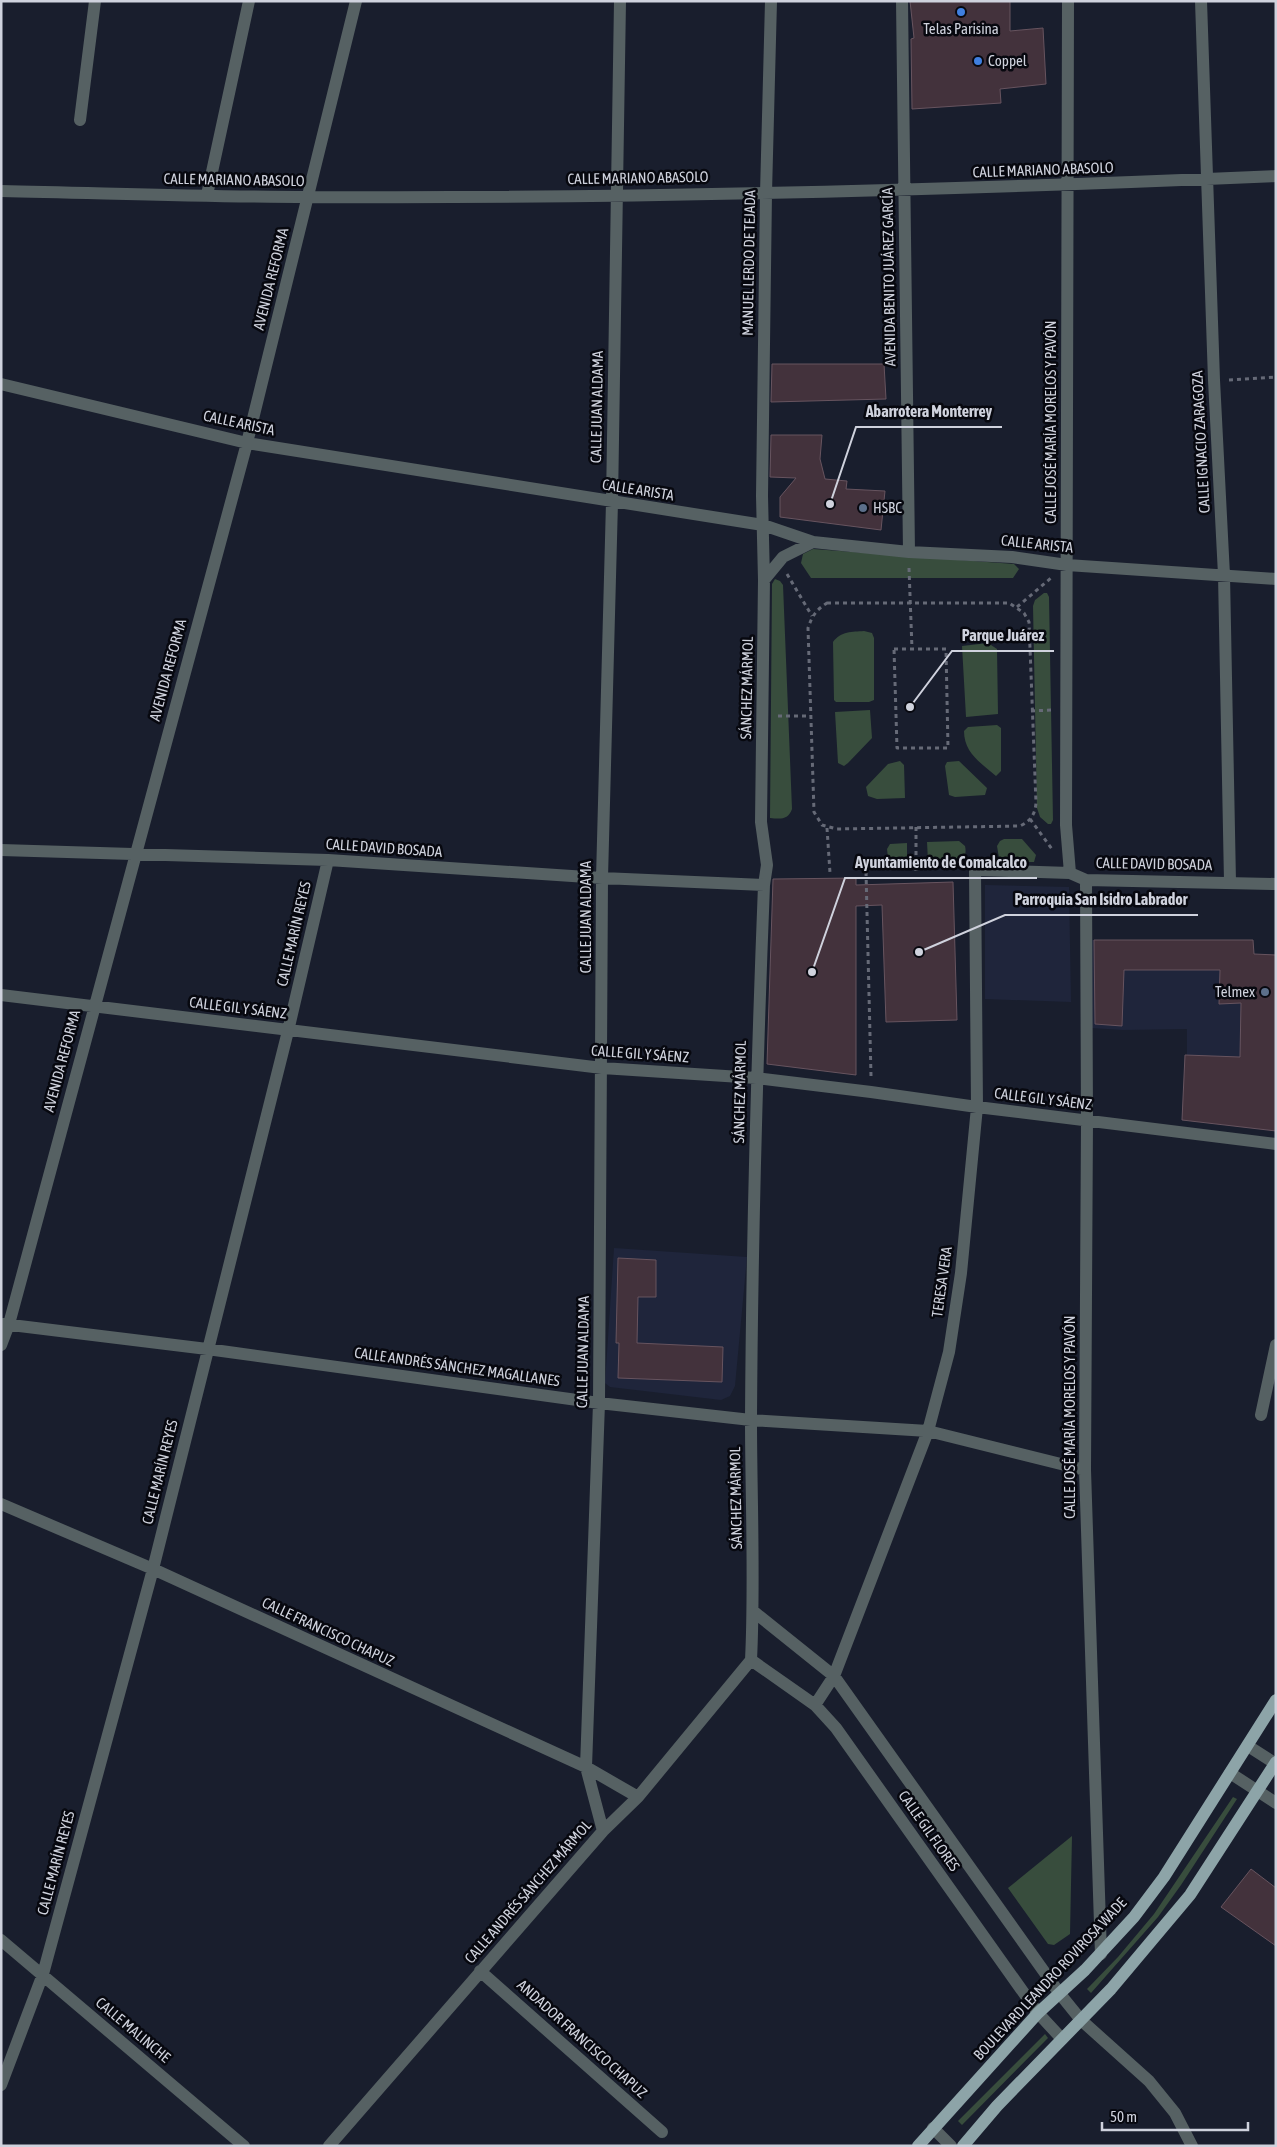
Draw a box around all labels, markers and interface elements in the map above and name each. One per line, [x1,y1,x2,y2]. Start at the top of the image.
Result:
marker: Telas Parisina [955,6,967,18]
place label: Telas Parisina [923,20,999,37]
place label: Coppel [988,52,1027,69]
marker: Coppel [972,55,984,67]
street label: CALLE MARIANO ABASOLO [972,159,1114,180]
street label: CALLE MARIANO ABASOLO [567,168,709,187]
street label: CALLE MARIANO ABASOLO [163,170,305,189]
street label: AVENIDA BENITO JUÁREZ GARCÍA [878,187,899,367]
street label: MANUEL LERDO DE TEJADA [739,189,758,336]
street label: AVENIDA REFORMA [250,225,292,332]
street label: CALLE JOSÉ MARÍA MORELOS Y PAVÓN [1042,320,1059,524]
street label: CALLE JUAN ALDAMA [587,350,606,463]
street label: CALLE IGNACIO ZARAGOZA [1188,370,1213,514]
callout: Abarrotera Monterrey [856,396,1002,427]
text: Abarrotera Monterrey [865,402,993,420]
street label: CALLE ARISTA [202,407,277,438]
street label: CALLE ARISTA [601,475,676,504]
place label: HSBC [873,499,902,516]
marker: HSBC [857,502,869,514]
street label: CALLE ARISTA [1000,531,1075,556]
street label: AVENIDA REFORMA [146,616,189,723]
callout: Parque Juárez [952,620,1054,651]
text: Parque Juárez [962,626,1044,644]
street label: SÁNCHEZ MÁRMOL [737,636,756,739]
street label: CALLE DAVID BOSADA [325,835,443,860]
callout: Ayuntamiento de Comalcalco [845,847,1037,878]
text: Ayuntamiento de Comalcalco [854,853,1027,871]
street label: CALLE DAVID BOSADA [1096,854,1213,873]
street label: CALLE JUAN ALDAMA [577,860,594,973]
street label: CALLE MARÍN REYES [273,880,314,988]
callout: Parroquia San Isidro Labrador [1005,884,1198,915]
text: Parroquia San Isidro Labrador [1015,890,1188,908]
place label: Telmex [1215,983,1255,1000]
marker: Telmex [1259,986,1271,998]
street label: CALLE GIL Y SÁENZ [188,993,288,1022]
street label: AVENIDA REFORMA [40,1007,83,1114]
street label: SÁNCHEZ MÁRMOL [730,1040,749,1143]
street label: CALLE GIL Y SÁENZ [590,1042,690,1065]
street label: CALLE GIL Y SÁENZ [993,1084,1093,1113]
street label: TERESA VERA [928,1245,955,1318]
street label: CALLE JUAN ALDAMA [573,1295,592,1408]
street label: CALLE JOSÉ MARÍA MORELOS Y PAVÓN [1061,1315,1078,1519]
street label: CALLE ANDRÉS SÁNCHEZ MAGALLANES [353,1344,561,1389]
street label: CALLE MARÍN REYES [138,1418,181,1526]
street label: SÁNCHEZ MÁRMOL [726,1446,745,1549]
street label: CALLE FRANCISCO CHAPUZ [259,1593,397,1670]
street label: CALLE GIL FLORES [895,1787,963,1874]
street label: CALLE MARÍN REYES [33,1809,78,1917]
street label: CALLE ANDRÉS SÁNCHEZ MÁRMOL [461,1817,594,1967]
street label: BOULEVARD LEANDRO ROVIROSA WADE [970,1893,1130,2063]
street label: ANDADOR FRANCISCO CHAPUZ [514,1976,651,2101]
street label: CALLE MALINCHE [93,1994,174,2066]
scale bar [1102,2100,1248,2132]
text: 50 m [1110,2108,1137,2125]

